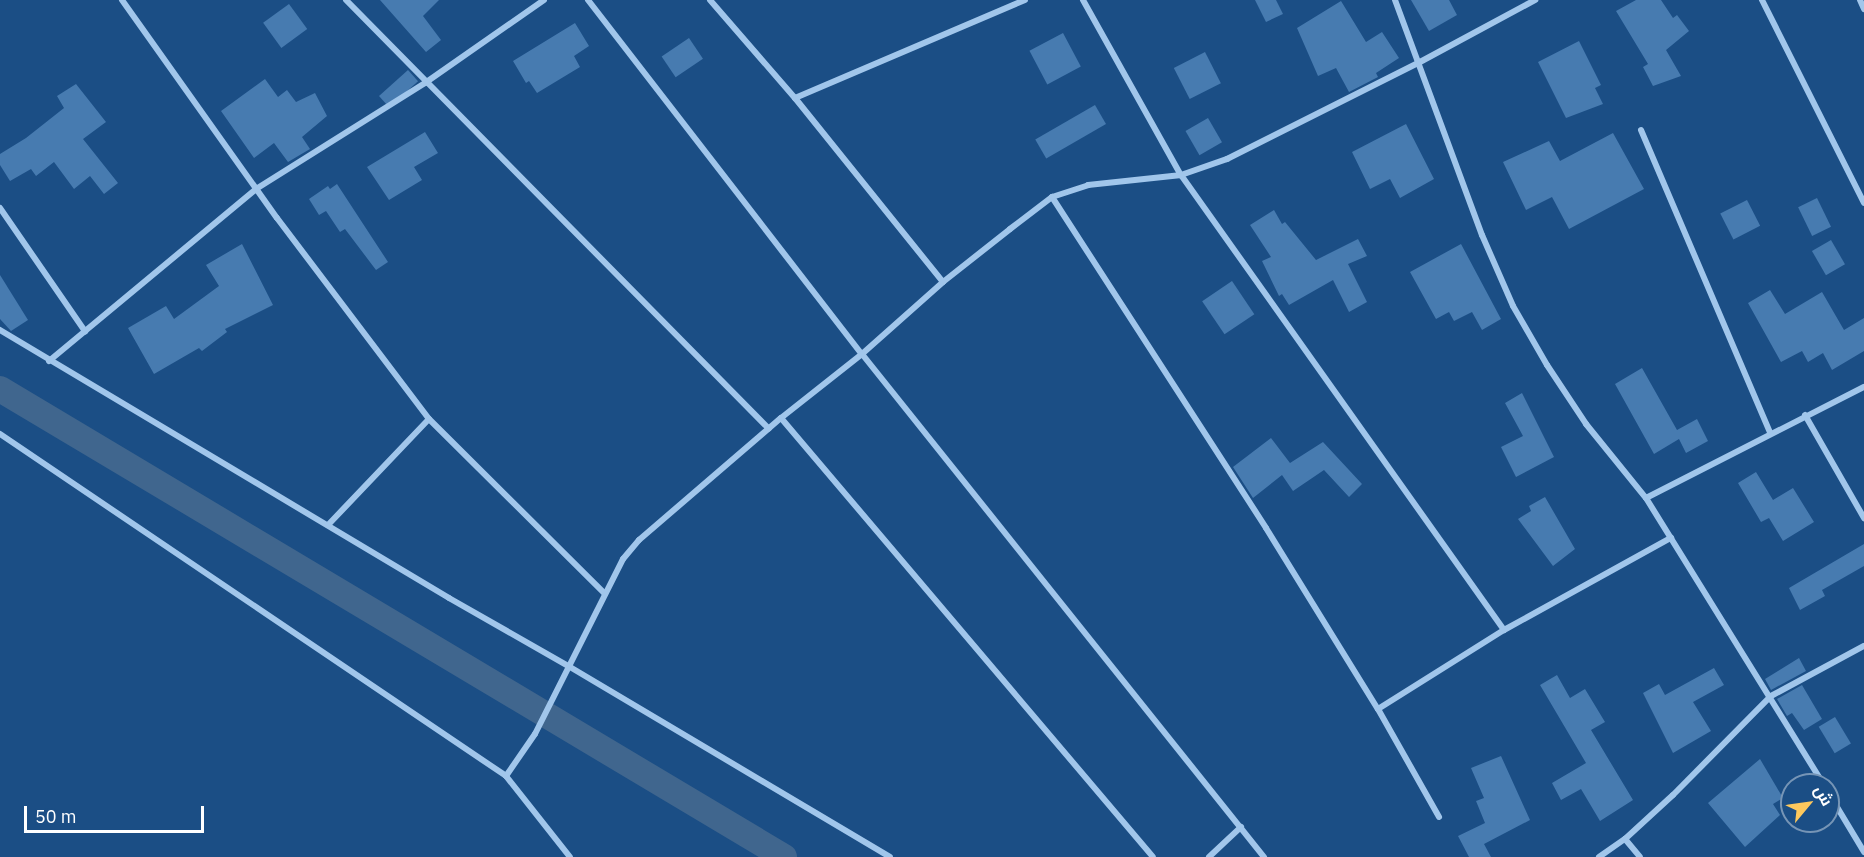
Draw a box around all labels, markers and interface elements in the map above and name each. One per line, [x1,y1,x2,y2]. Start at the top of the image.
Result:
north arrow [1780,773,1840,833]
text: ش [1810,781,1838,809]
scale bar [27,794,207,832]
text: 50 m [35,805,77,828]

